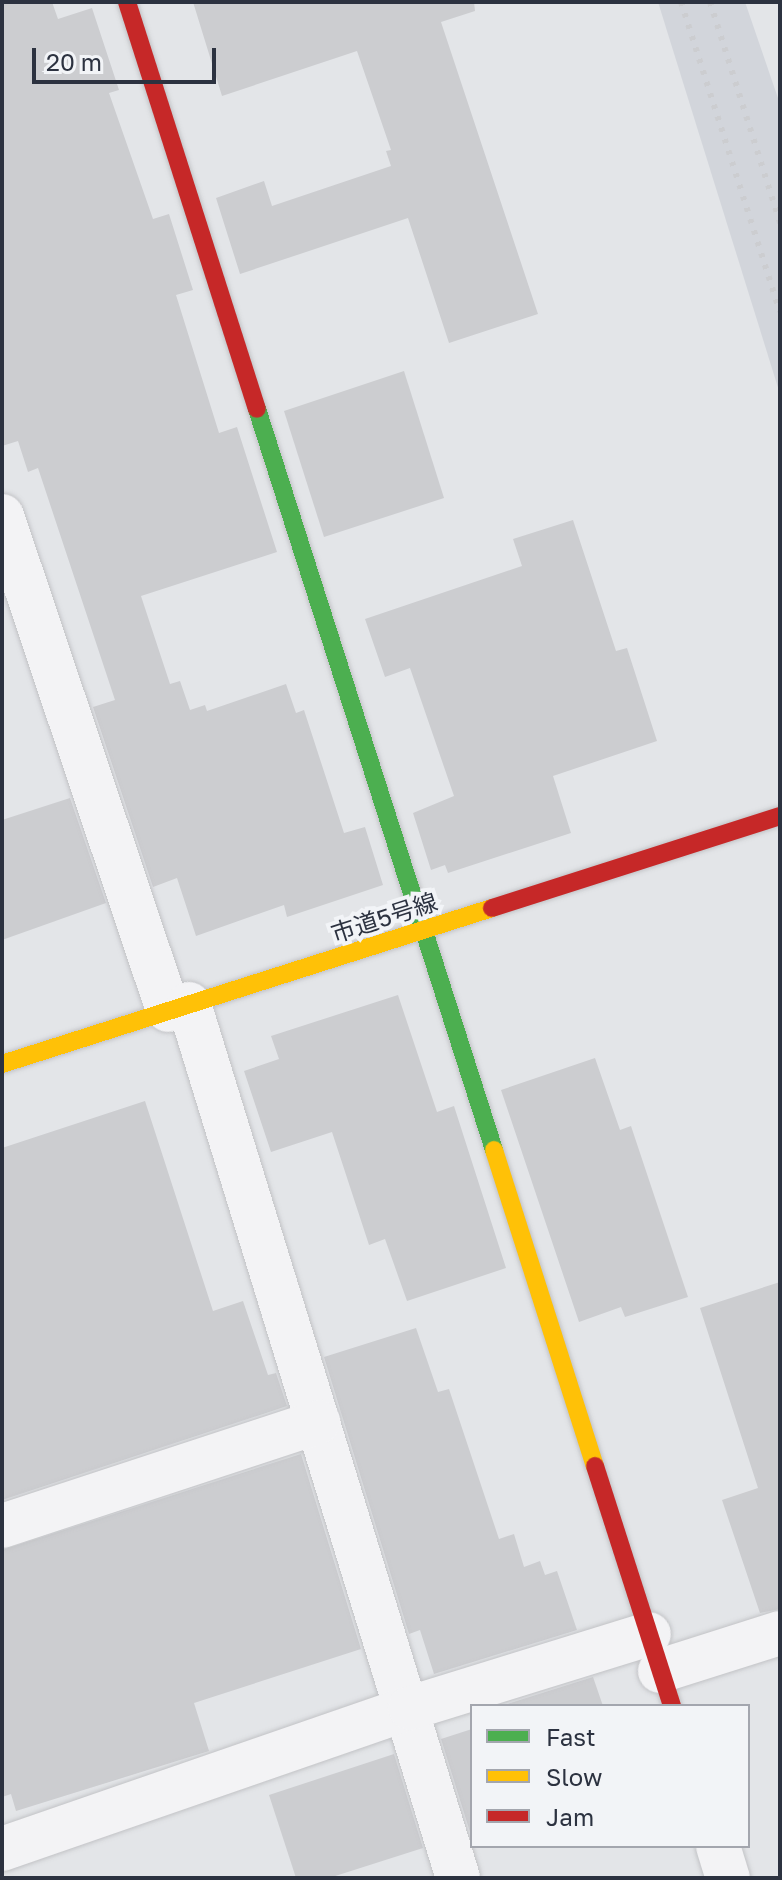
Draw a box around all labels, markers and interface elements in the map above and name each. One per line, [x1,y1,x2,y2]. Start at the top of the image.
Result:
scale bar [36,32,220,82]
text: 20 m [46,47,102,76]
street label: 市道5号線 [327,886,441,948]
legend [470,1704,750,1848]
text: Fast [546,1722,596,1751]
text: Slow [546,1762,602,1791]
text: Jam [546,1802,594,1831]

